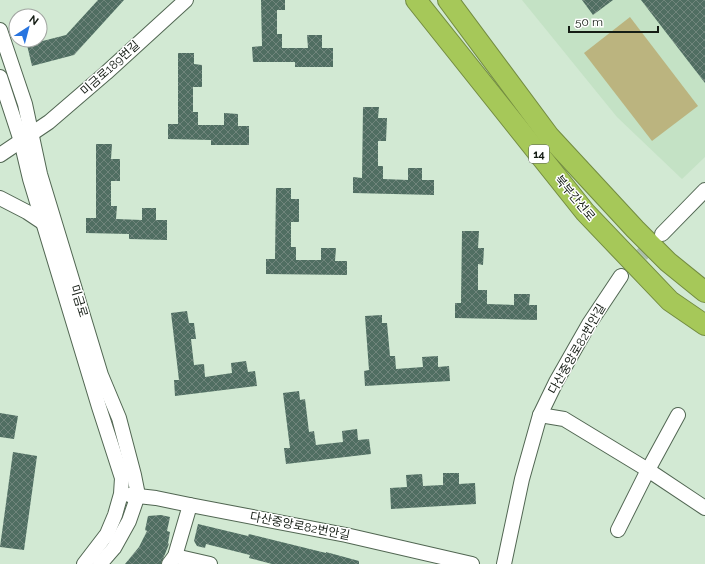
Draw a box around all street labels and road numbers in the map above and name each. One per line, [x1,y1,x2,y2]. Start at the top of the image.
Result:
street label: 미금로189번길 [78,38,142,98]
road number: 14 [529,145,549,163]
street label: 북부간선로 [552,172,598,224]
street label: 미금로 [67,283,91,319]
street label: 다산중앙로82번안길 [546,301,608,397]
street label: 다산중앙로82번안길 [249,509,351,543]

